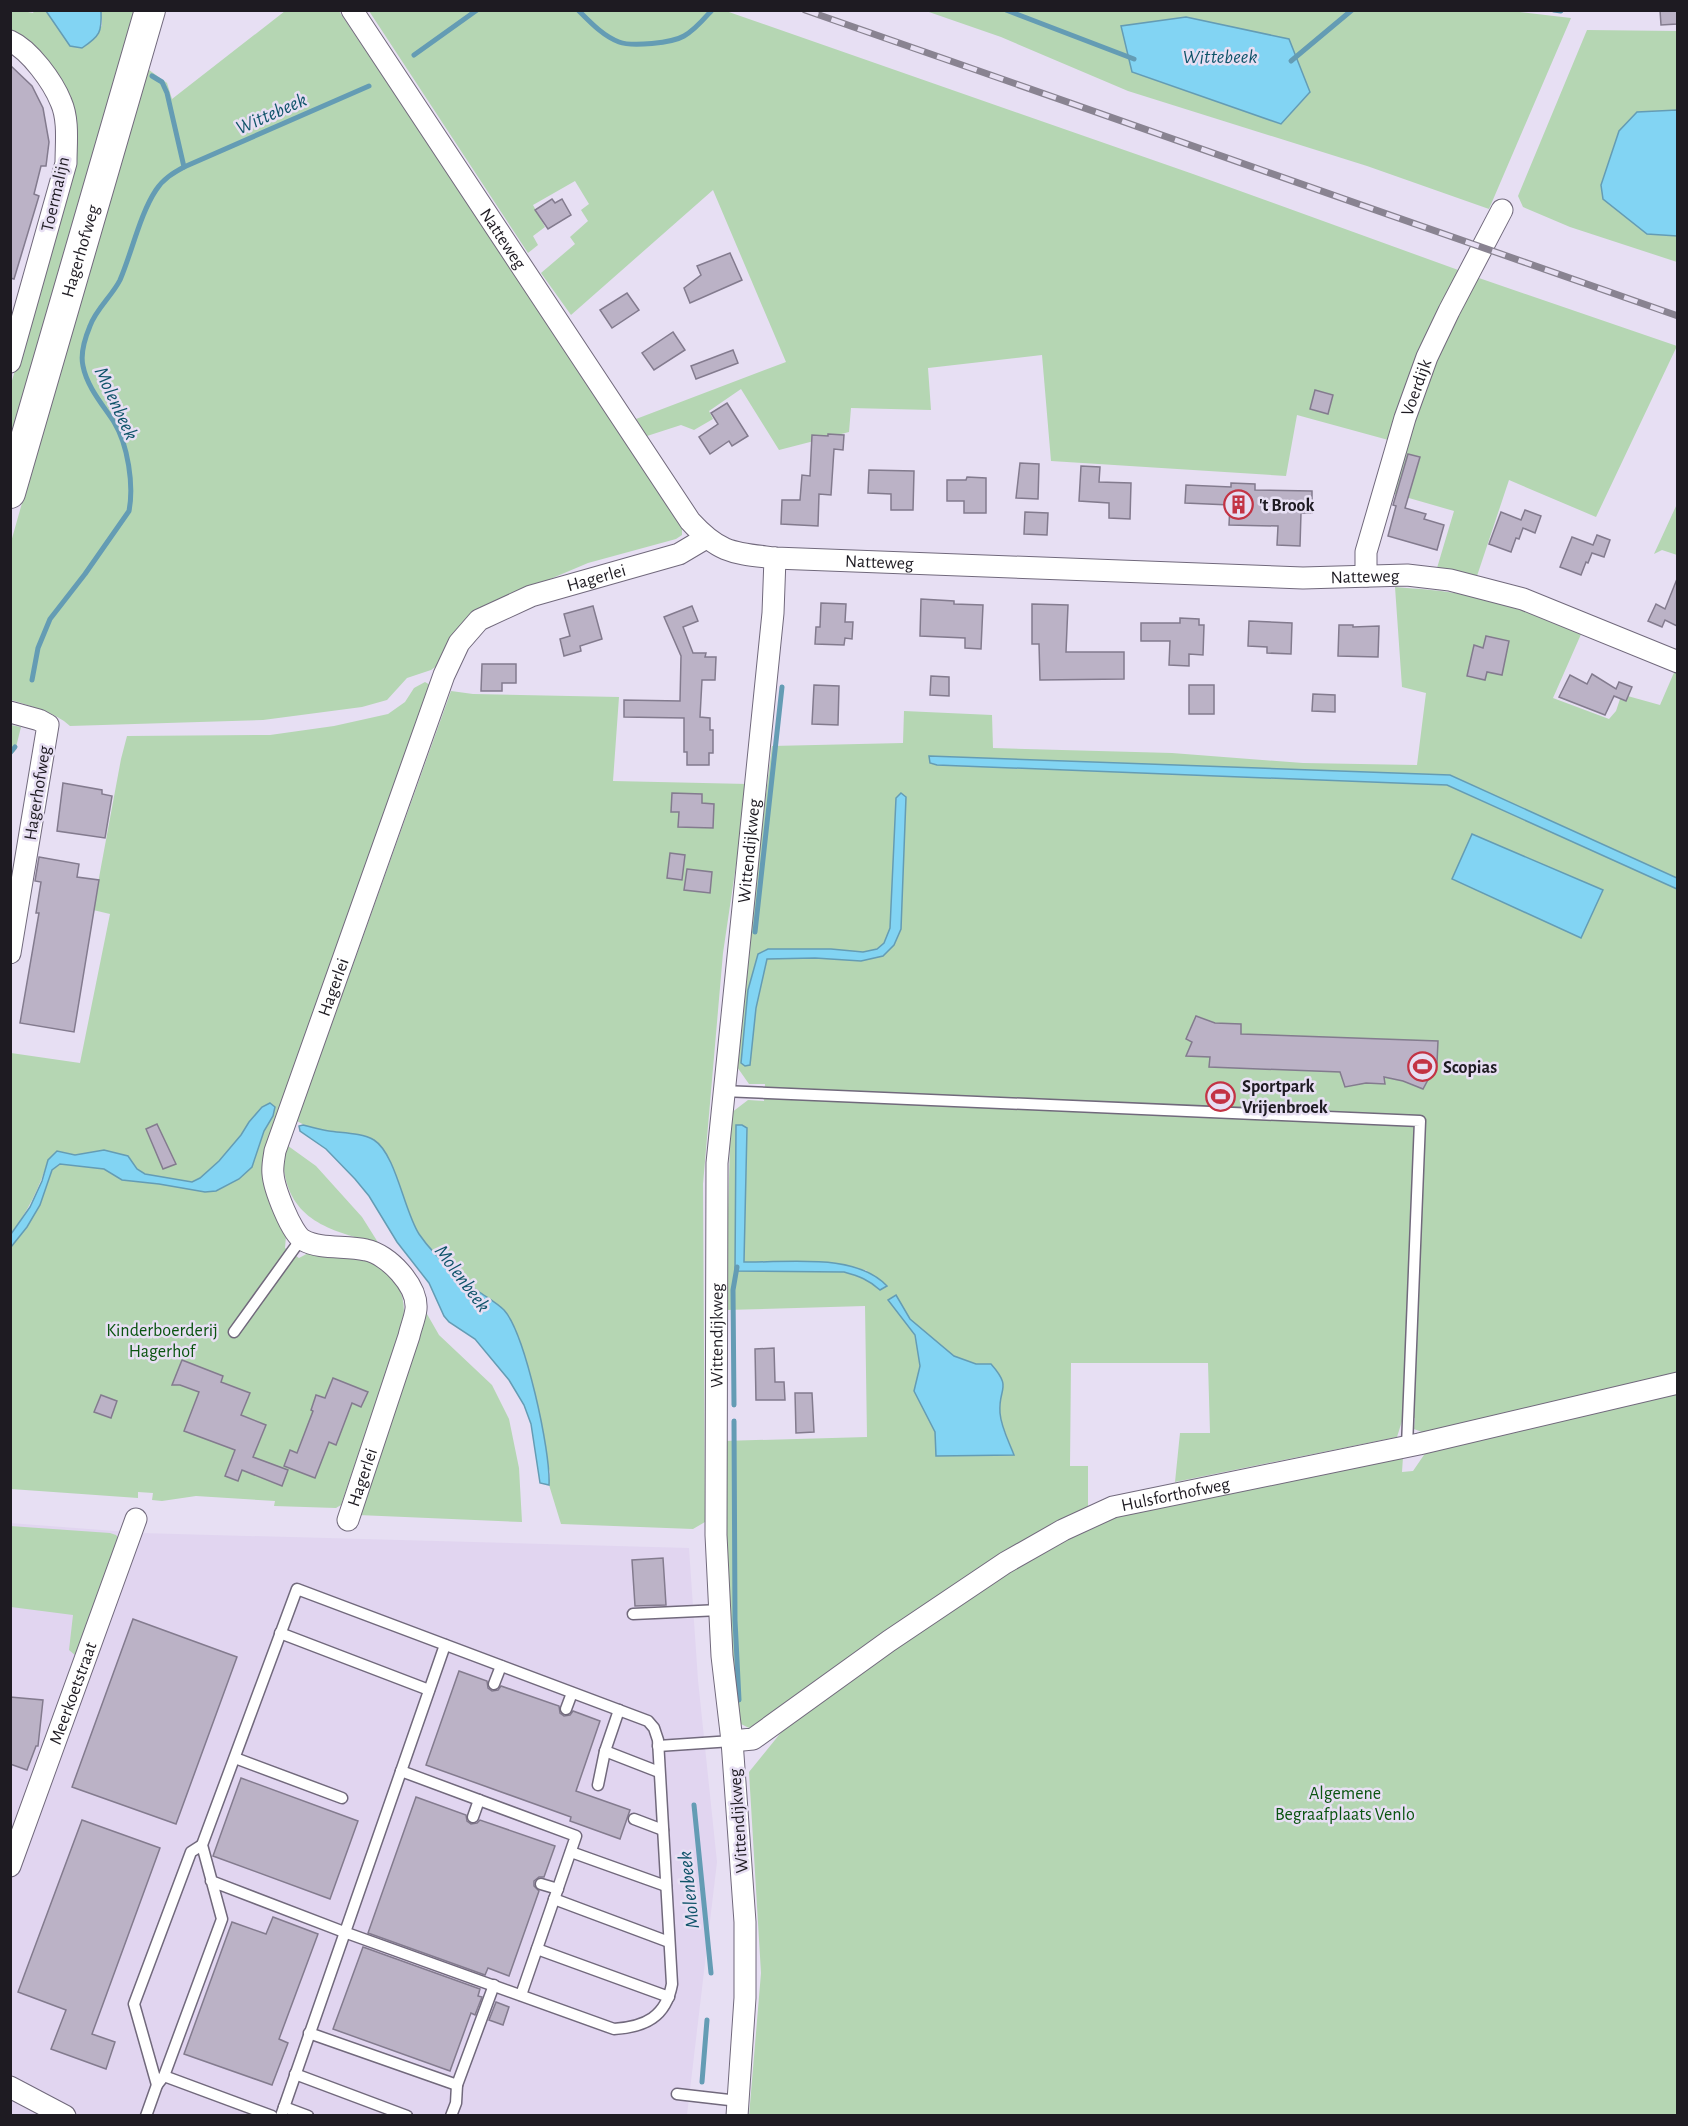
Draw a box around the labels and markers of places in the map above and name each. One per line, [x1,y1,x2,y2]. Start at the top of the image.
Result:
building icon: 't Brook [1222,489,1254,521]
place label: 't Brook [1259,497,1314,515]
sports icon: Scopias [1406,1051,1438,1083]
place label: Scopias [1443,1059,1497,1077]
place label: Sportpark Vrijenbroek [1242,1078,1328,1117]
sports icon: Sportpark Vrijenbroek [1205,1080,1237,1112]

